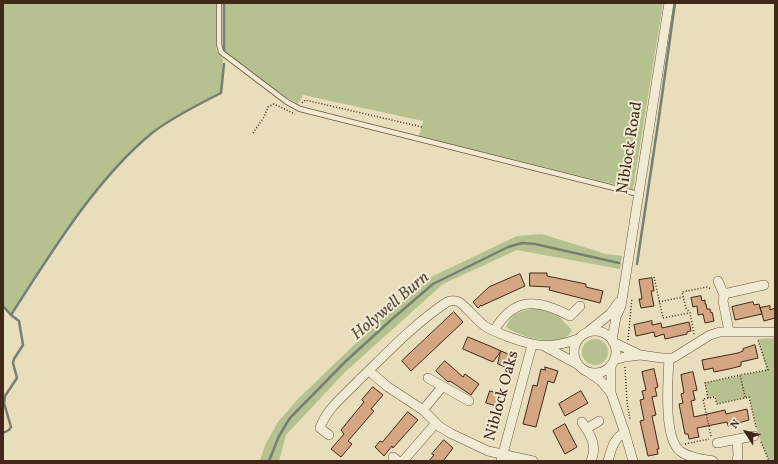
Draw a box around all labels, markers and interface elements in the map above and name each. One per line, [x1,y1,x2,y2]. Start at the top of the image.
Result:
street label: Niblock Road [614,100,648,196]
water label: Holywell Burn [348,268,434,346]
street label: Niblock Oaks [482,349,524,443]
north arrow [726,412,766,452]
text: N [727,417,744,432]

